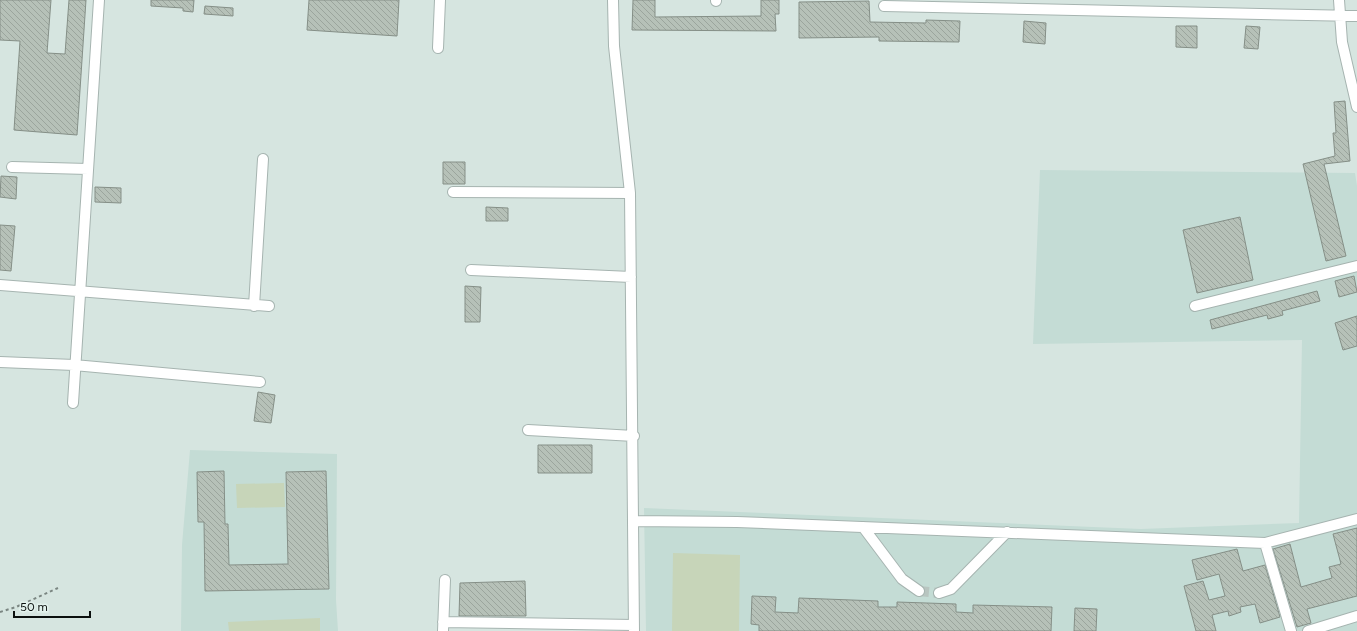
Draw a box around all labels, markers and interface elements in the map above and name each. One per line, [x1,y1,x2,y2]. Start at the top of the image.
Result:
scale bar [14,593,90,619]
text: 50 m [20,600,48,614]

